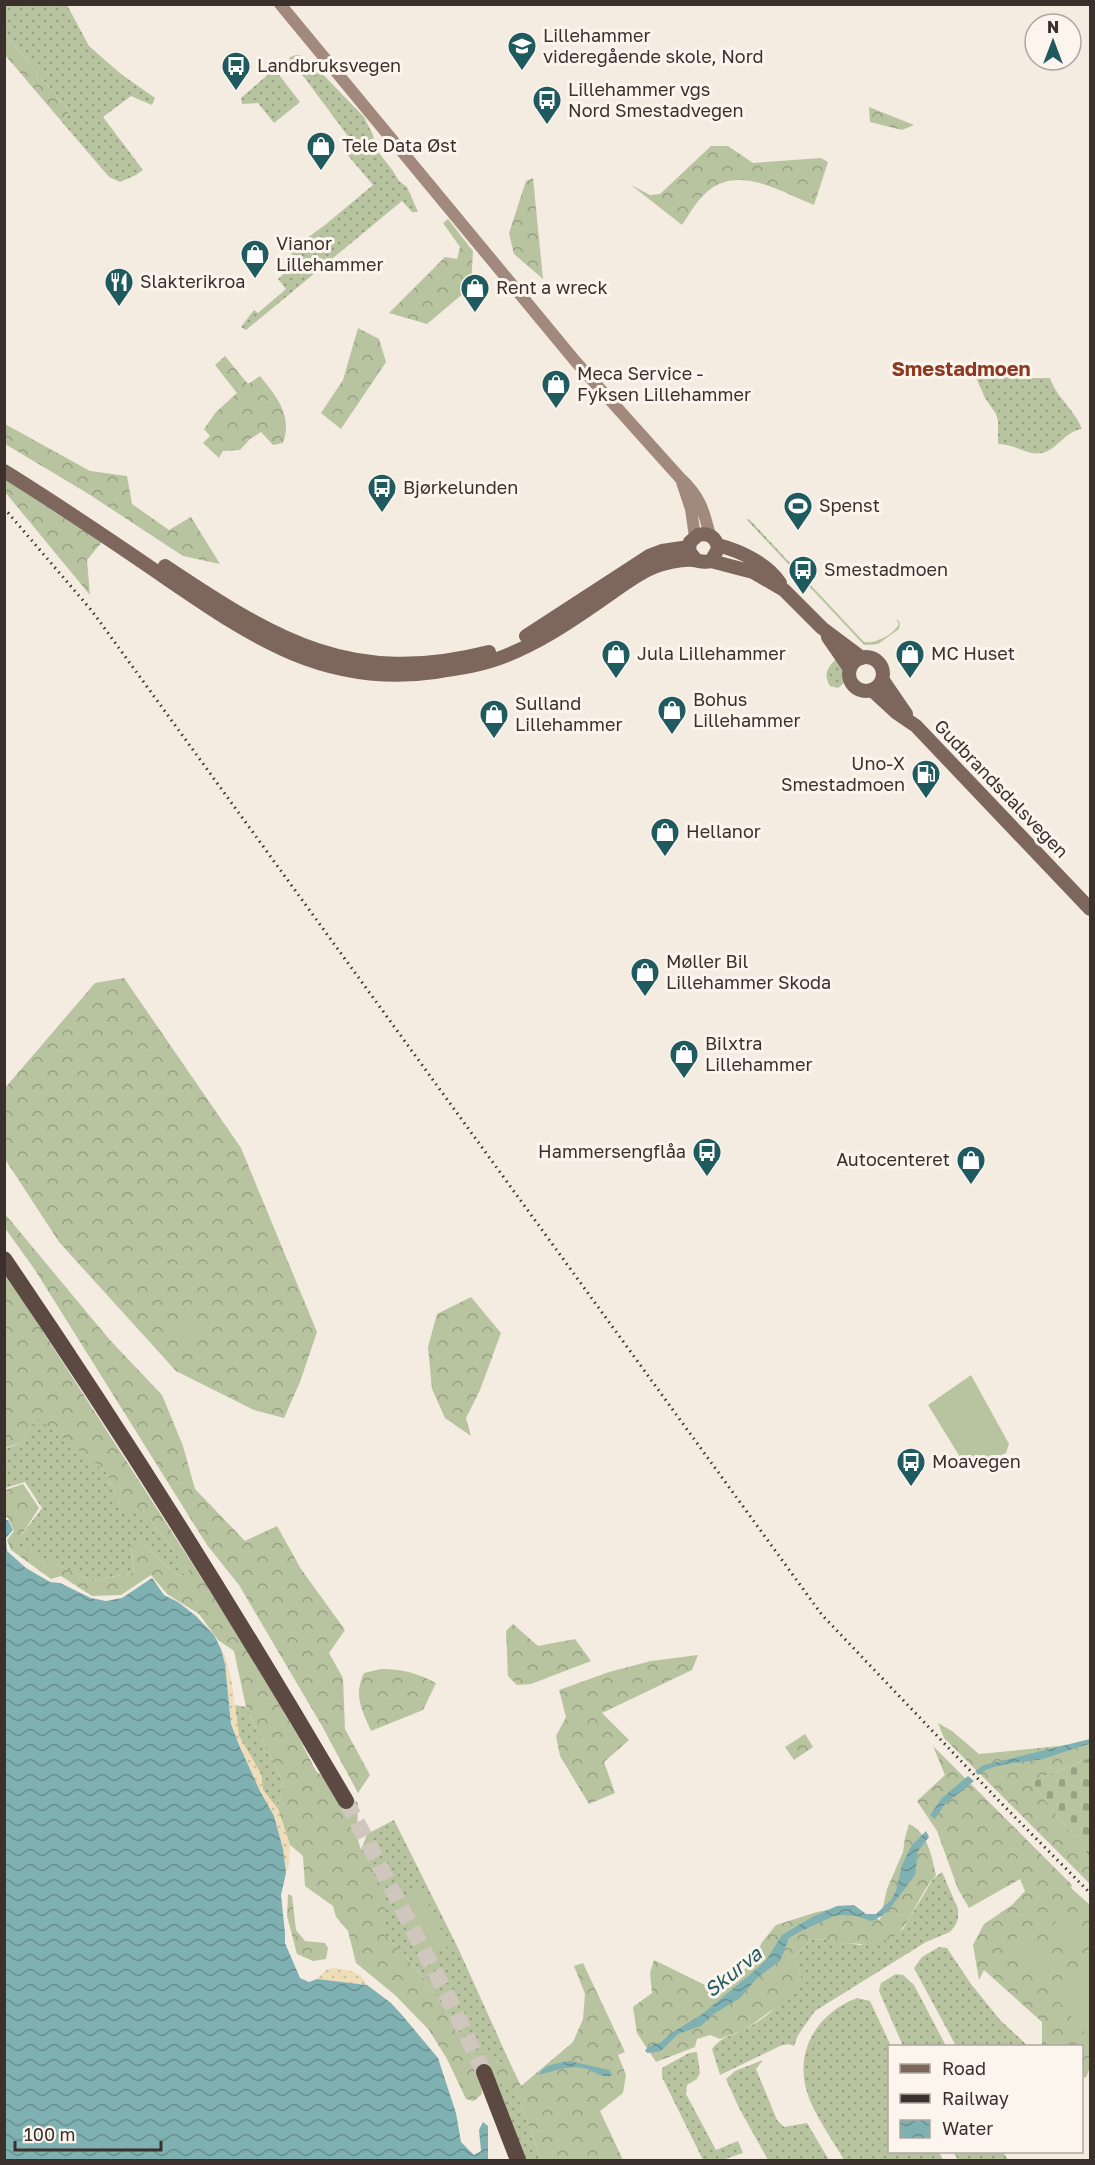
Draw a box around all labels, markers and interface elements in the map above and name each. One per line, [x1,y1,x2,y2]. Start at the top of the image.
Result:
north arrow [1023,12,1083,72]
text: N [1047,17,1059,37]
place label: Lillehammer videregående skole, Nord [543,24,764,67]
school or university icon: Lillehammer videregående skole, Nord [506,30,538,72]
bus stop icon: Landbruksvegen [220,50,252,92]
place label: Landbruksvegen [257,54,401,76]
place label: Lillehammer vgs Nord Smestadvegen [568,78,744,121]
bus stop icon: Lillehammer vgs Nord Smestadvegen [531,84,563,126]
shop icon: Tele Data Øst [305,130,337,172]
place label: Tele Data Øst [342,134,457,156]
place label: Vianor Lillehammer [276,232,383,275]
shop icon: Vianor Lillehammer [239,238,271,280]
restaurant icon: Slakterikroa [103,266,135,308]
place label: Slakterikroa [140,270,245,292]
shop icon: Rent a wreck [459,272,491,314]
place label: Rent a wreck [496,276,608,298]
district label: Smestadmoen [891,356,1031,380]
place label: Meca Service - Fyksen Lillehammer [577,362,751,405]
shop icon: Meca Service - Fyksen Lillehammer [540,368,572,410]
bus stop icon: Bjørkelunden [366,472,398,514]
place label: Bjørkelunden [403,476,518,498]
sports icon: Spenst [782,490,814,532]
place label: Spenst [819,494,880,516]
bus stop icon: Smestadmoen [787,554,819,596]
place label: Smestadmoen [824,558,948,580]
shop icon: Jula Lillehammer [600,638,632,680]
shop icon: MC Huset [894,638,926,680]
place label: Jula Lillehammer [637,642,786,664]
place label: MC Huset [931,642,1015,664]
place label: Bohus Lillehammer [693,688,800,731]
place label: Sulland Lillehammer [515,692,622,735]
shop icon: Bohus Lillehammer [656,694,688,736]
shop icon: Sulland Lillehammer [478,698,510,740]
street label: Gudbrandsdalsvegen [930,715,1073,862]
place label: Uno-X Smestadmoen [781,752,905,795]
fuel station icon: Uno-X Smestadmoen [910,758,942,800]
shop icon: Hellanor [649,816,681,858]
place label: Hellanor [686,820,761,842]
place label: Møller Bil Lillehammer Skoda [666,950,831,993]
shop icon: Møller Bil Lillehammer Skoda [629,956,661,998]
place label: Bilxtra Lillehammer [705,1032,812,1075]
shop icon: Bilxtra Lillehammer [668,1038,700,1080]
bus stop icon: Hammersengflåa [691,1136,723,1178]
place label: Hammersengflåa [538,1140,686,1162]
shop icon: Autocenteret [955,1144,987,1186]
place label: Autocenteret [836,1148,950,1170]
bus stop icon: Moavegen [895,1446,927,1488]
place label: Moavegen [932,1450,1021,1472]
water label: Skurva [699,1941,766,2001]
legend [888,2045,1083,2153]
text: Road [942,2057,986,2079]
text: Railway [942,2087,1009,2109]
scale bar [15,2114,160,2152]
text: Water [942,2117,993,2139]
text: 100 m [24,2123,75,2145]

